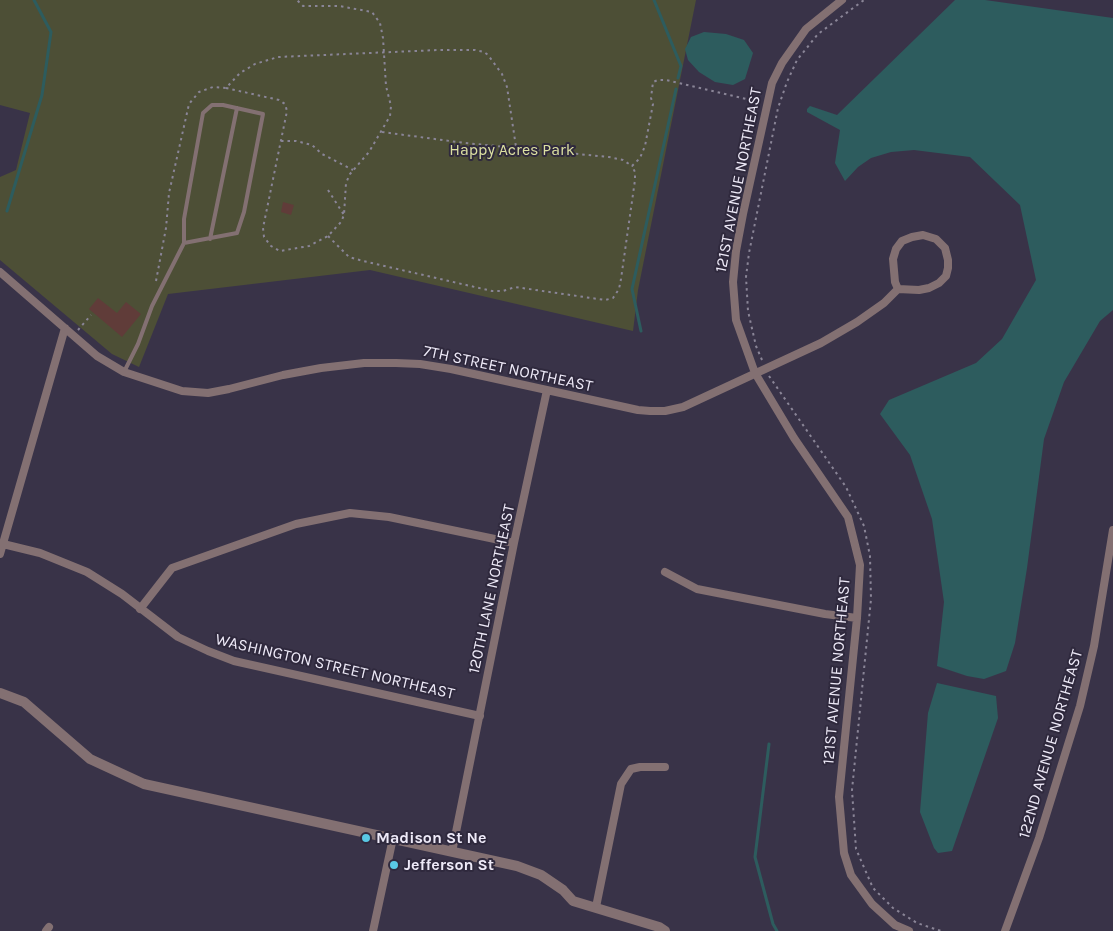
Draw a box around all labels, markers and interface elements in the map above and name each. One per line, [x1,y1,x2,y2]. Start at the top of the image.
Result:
street label: 121ST AVENUE NORTHEAST [712,86,766,274]
park label: Happy Acres Park [449,140,575,160]
street label: 7TH STREET NORTHEAST [421,342,595,396]
street label: 120TH LANE NORTHEAST [465,503,519,675]
street label: 121ST AVENUE NORTHEAST [819,577,855,765]
street label: WASHINGTON STREET NORTHEAST [213,630,457,704]
street label: 122ND AVENUE NORTHEAST [1015,647,1087,841]
place label: Madison St Ne [376,828,486,848]
marker: Madison St Ne [360,832,372,844]
place label: Jefferson St [404,855,494,875]
marker: Jefferson St [388,859,400,871]

